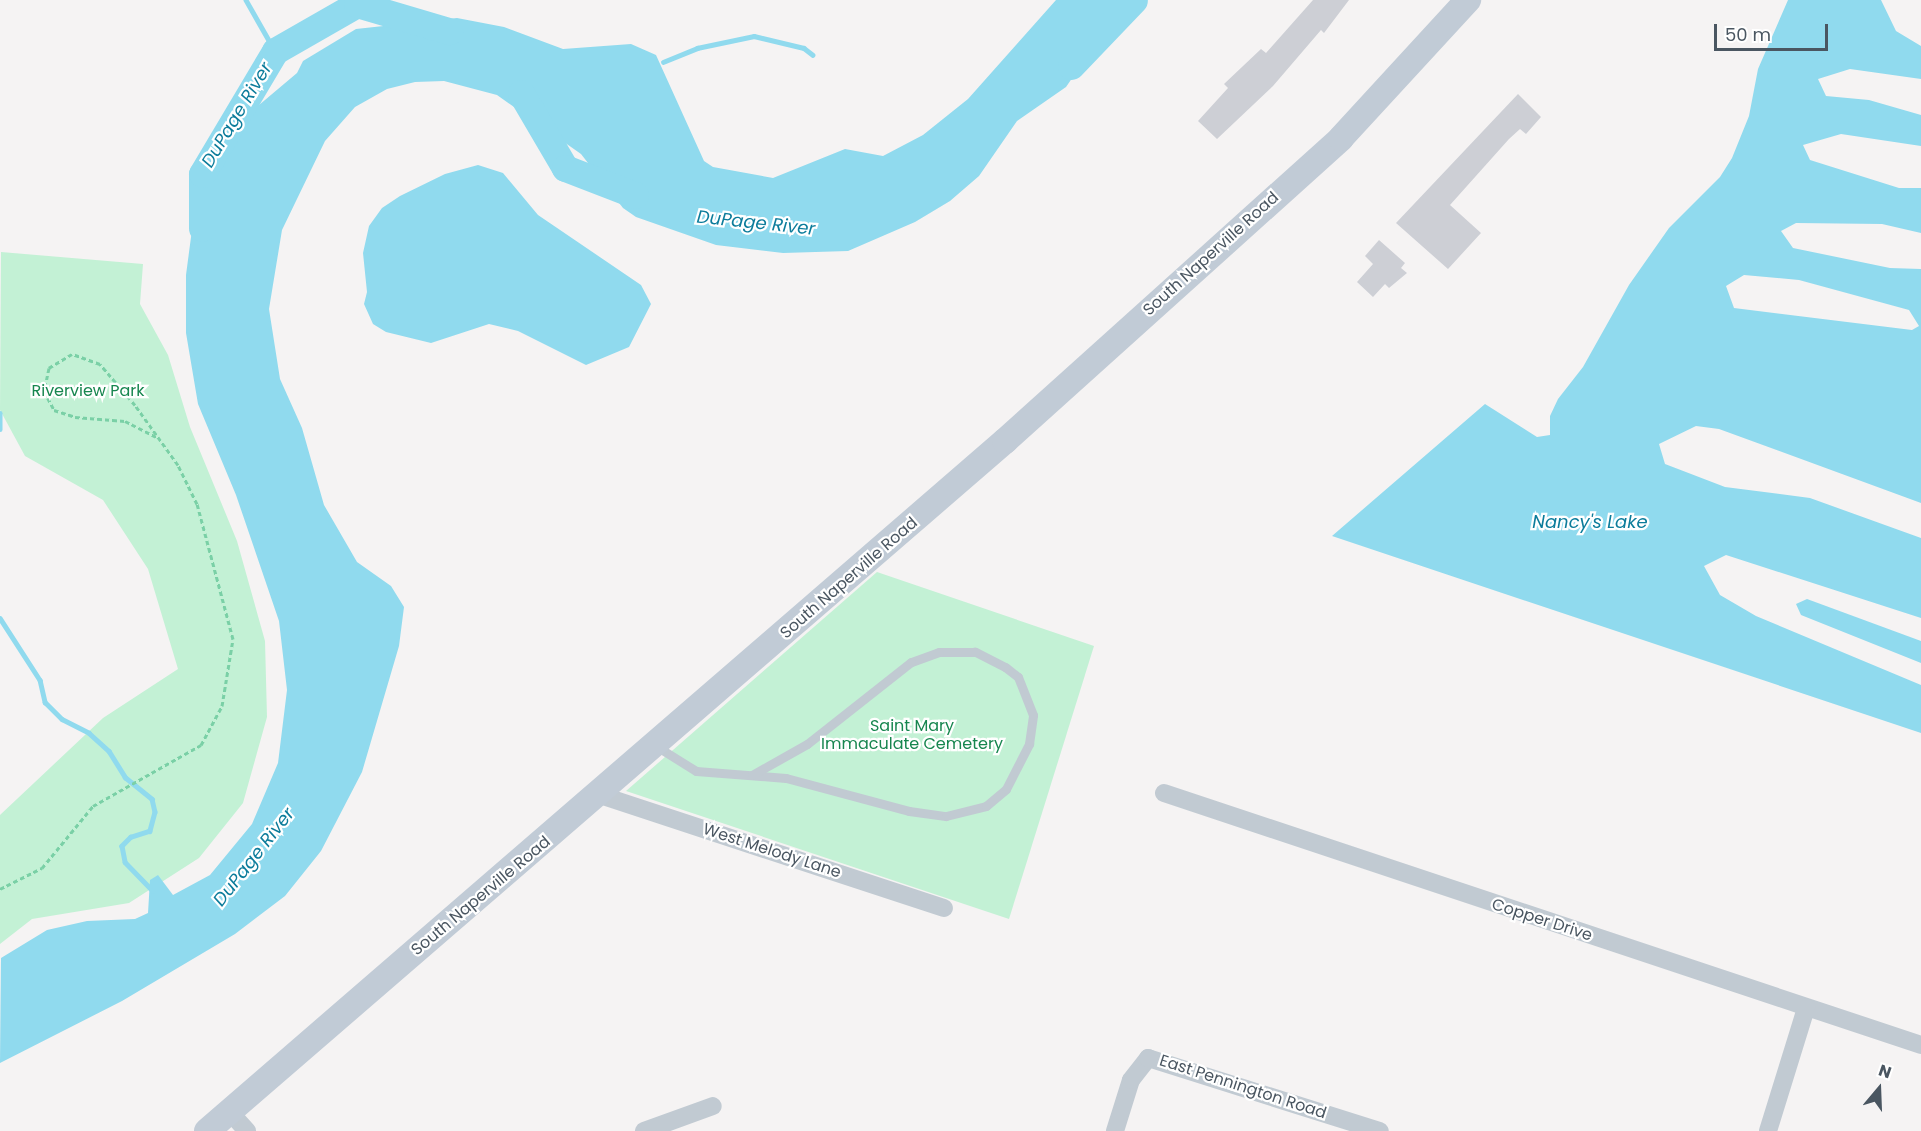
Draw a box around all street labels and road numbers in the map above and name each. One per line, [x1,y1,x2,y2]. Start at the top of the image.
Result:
street label: South Naperville Road [1139,188,1283,320]
street label: South Naperville Road [776,513,922,643]
street label: West Melody Lane [701,820,843,882]
street label: South Naperville Road [408,832,554,960]
street label: Copper Drive [1489,895,1595,945]
street label: East Pennington Road [1157,1051,1329,1123]

